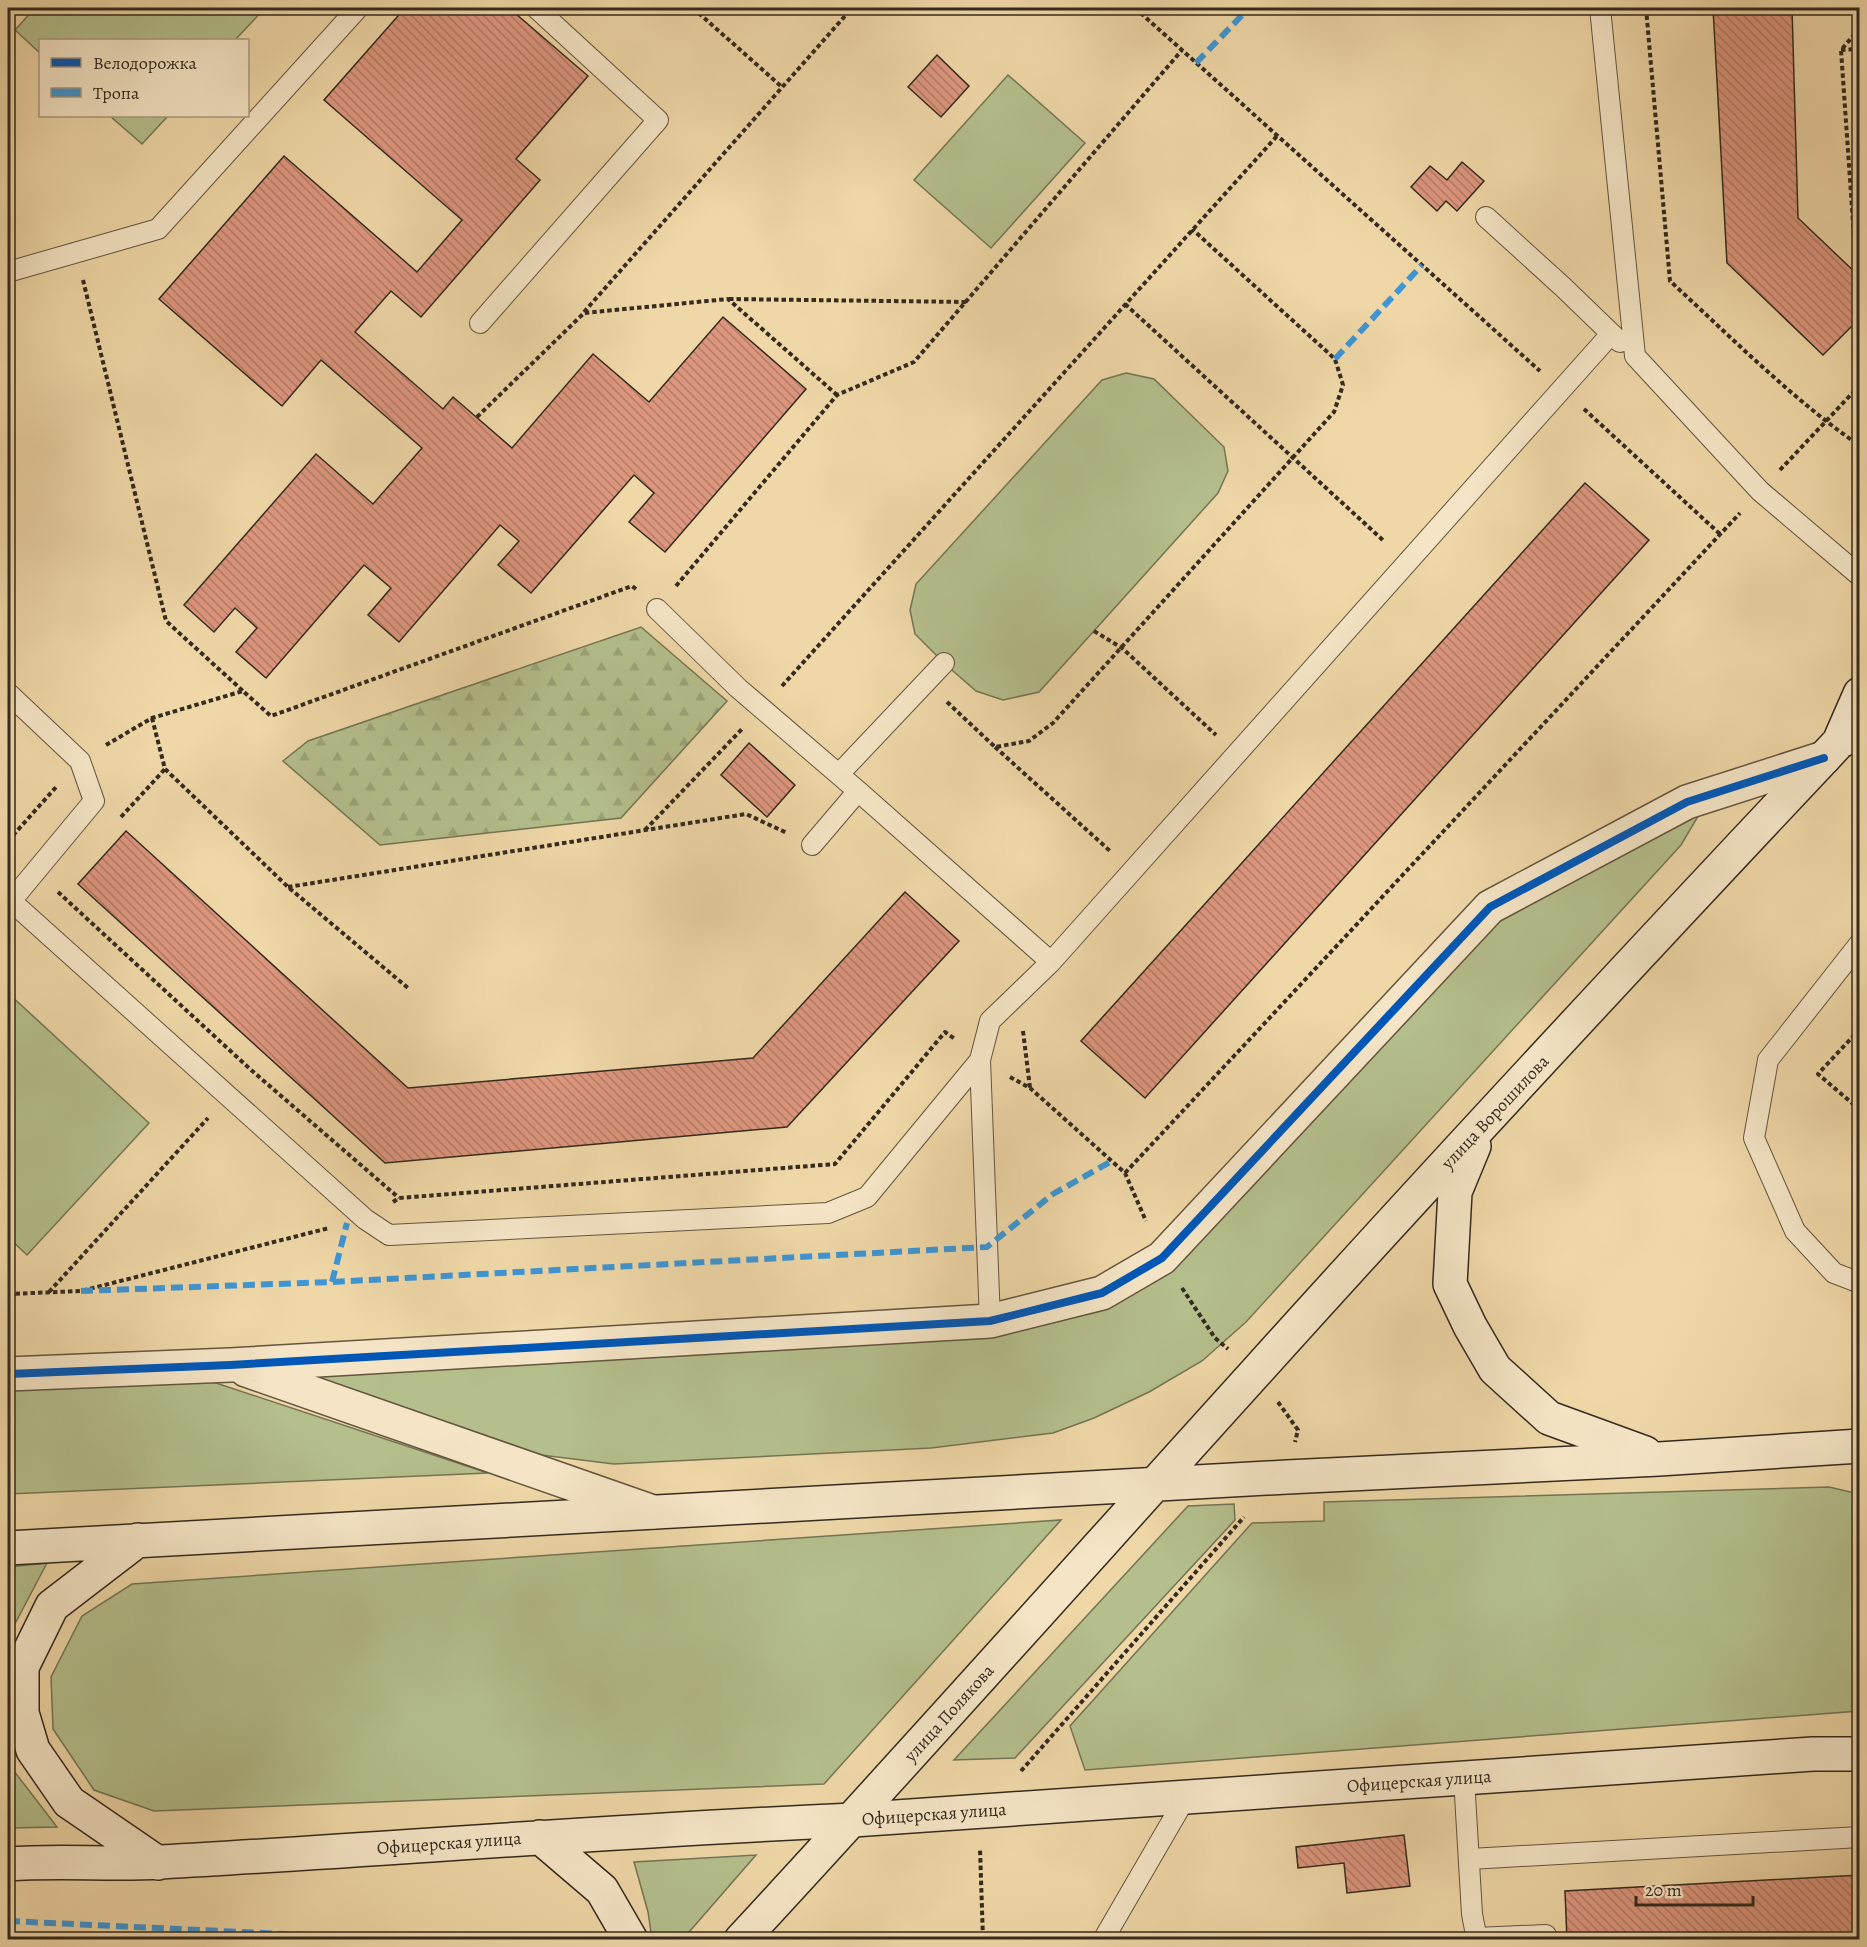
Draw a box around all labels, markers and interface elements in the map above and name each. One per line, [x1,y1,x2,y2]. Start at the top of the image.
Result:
legend [39,39,249,117]
text: Велодорожка [93,51,198,75]
text: Тропа [93,81,140,105]
street label: улица Ворошилова [1435,1049,1555,1175]
street label: улица Полякова [898,1659,1000,1768]
street label: Офицерская улица [1346,1764,1493,1798]
street label: Офицерская улица [861,1797,1008,1831]
street label: Офицерская улица [376,1826,523,1860]
scale bar [1636,1869,1753,1907]
text: 20 m [1645,1878,1682,1902]

